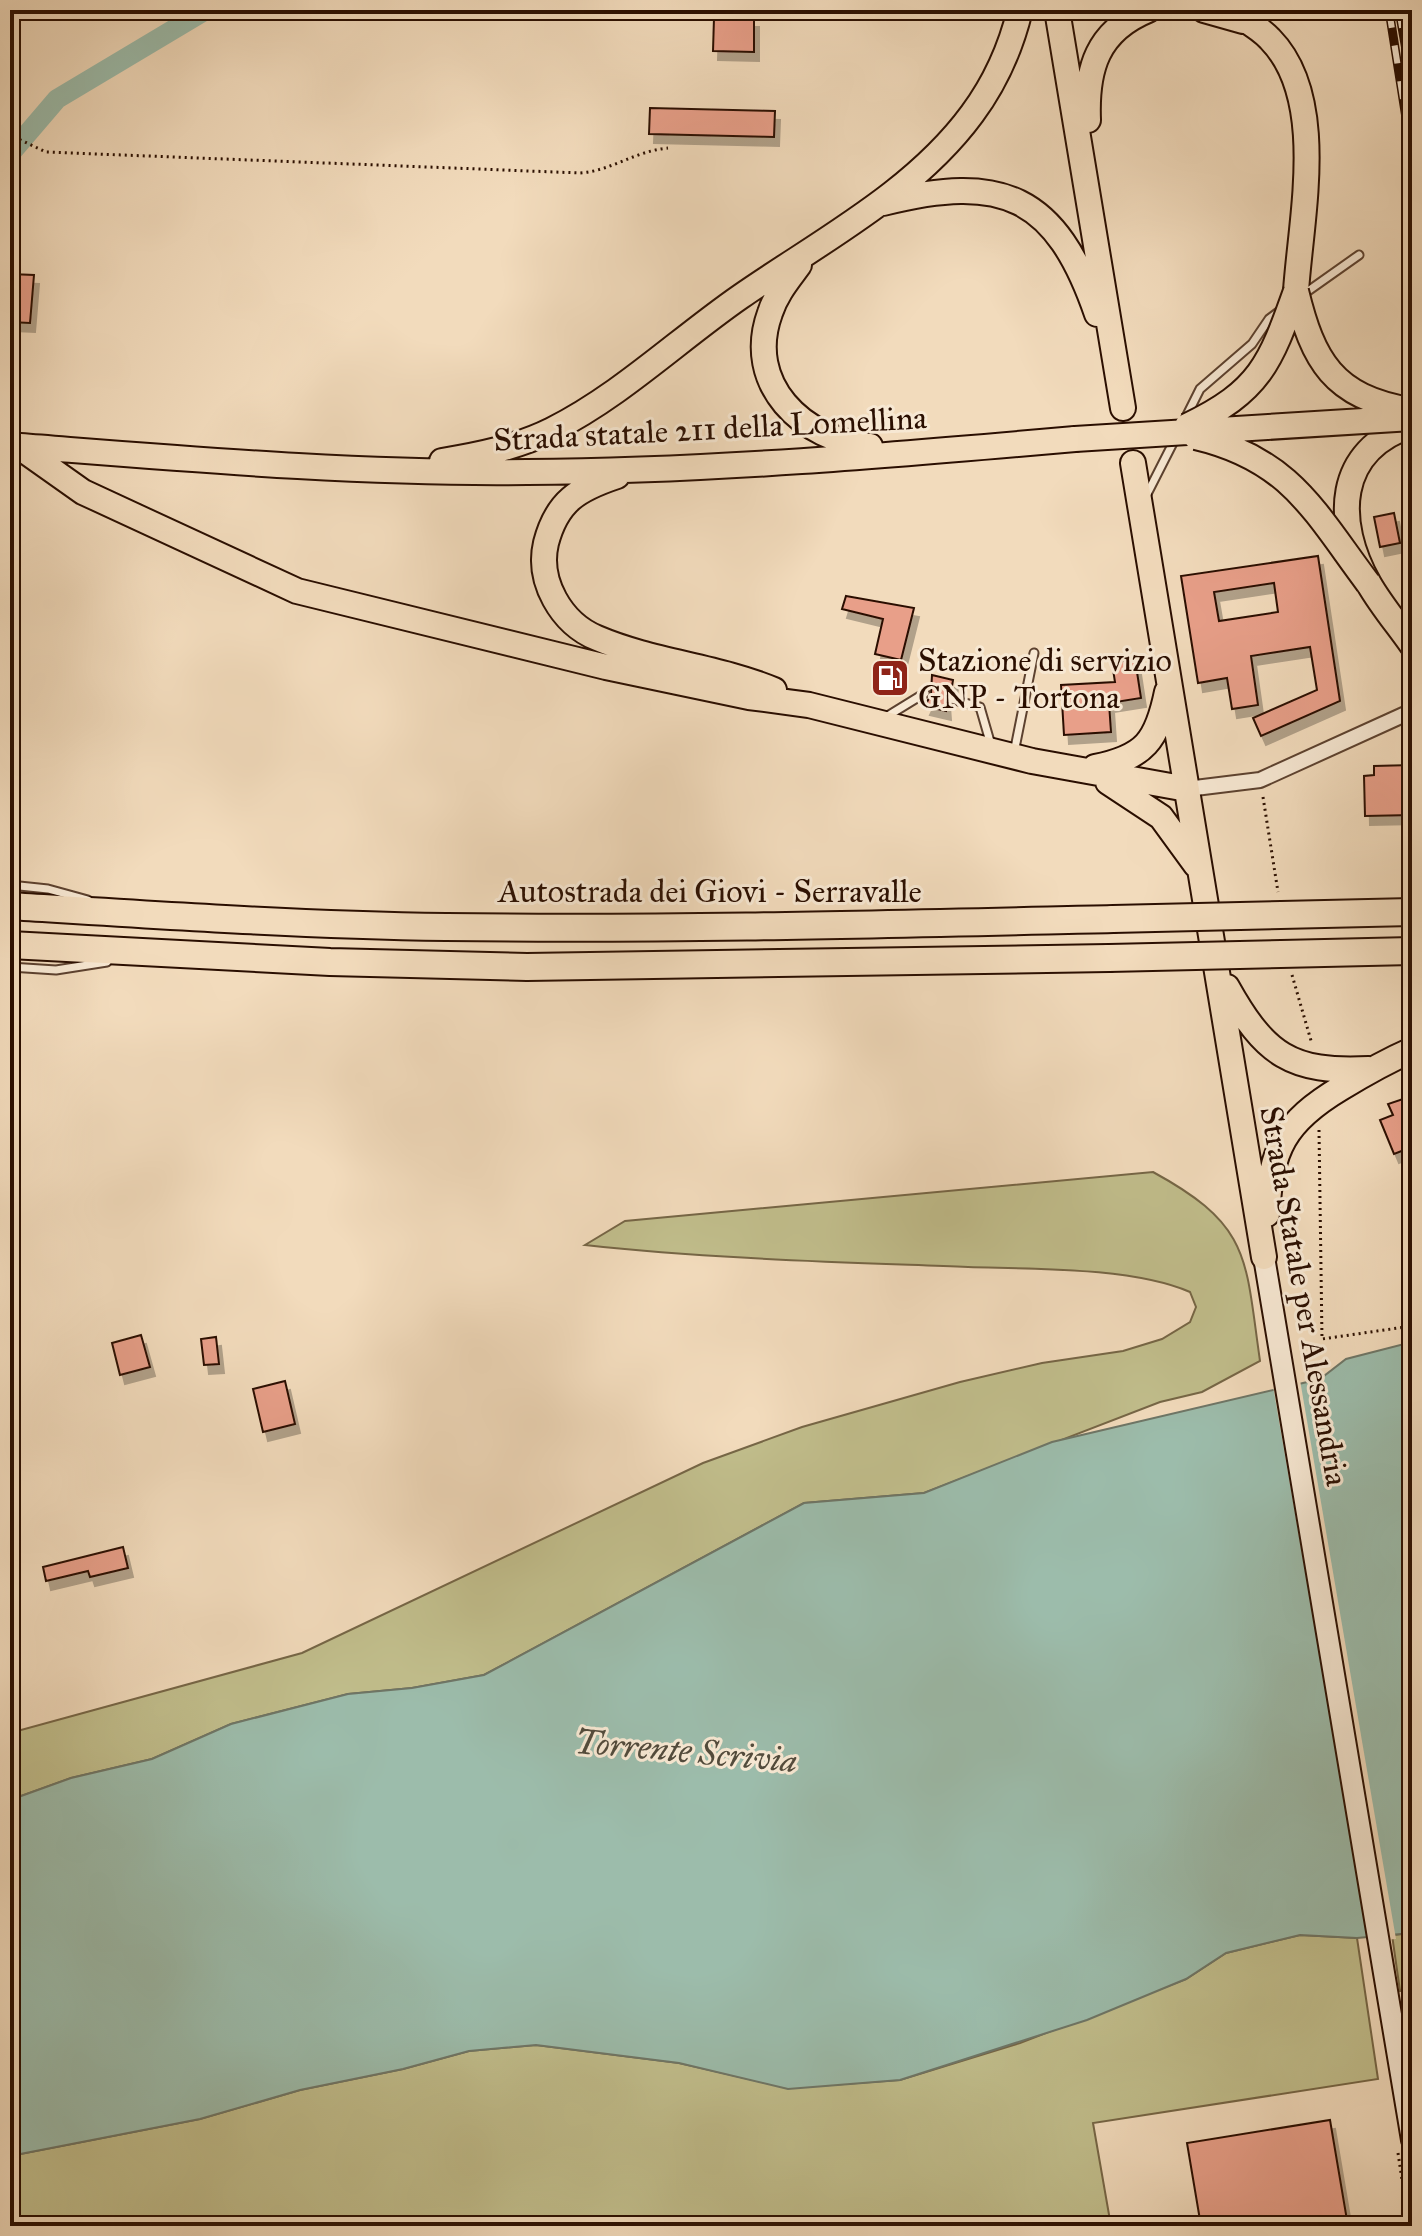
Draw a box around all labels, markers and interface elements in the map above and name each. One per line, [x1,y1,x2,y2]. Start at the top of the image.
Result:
street label: Strada statale 211 della Lomellina [492,398,928,460]
place label: Stazione di servizio GNP - Tortona [918,641,1172,717]
fuel station icon: Stazione di servizio GNP - Tortona [869,657,911,699]
street label: Autostrada dei Giovi - Serravalle [496,872,922,911]
street label: Strada Statale per Alessandria [1251,1103,1357,1489]
water label: Torrente Scrivia [573,1721,799,1781]

